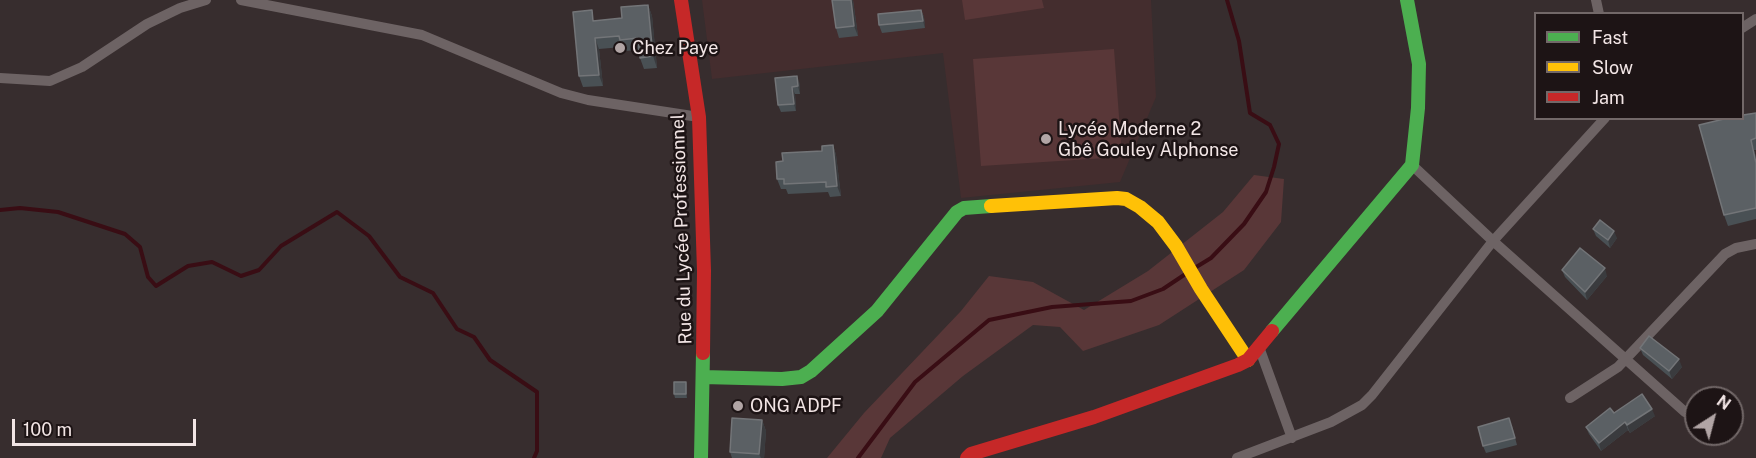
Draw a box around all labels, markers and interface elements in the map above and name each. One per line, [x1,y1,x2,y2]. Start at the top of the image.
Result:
legend [1534,12,1744,120]
text: Fast [1592,27,1628,48]
place label: Chez Paye [632,37,718,59]
marker: Chez Paye [613,41,627,55]
text: Slow [1592,57,1633,78]
text: Jam [1592,87,1625,108]
street label: Rue du Lycée Professionnel [667,113,697,345]
place label: Lycée Moderne 2 Gbê Gouley Alphonse [1058,118,1239,160]
marker: Lycée Moderne 2 Gbê Gouley Alphonse [1039,132,1053,146]
north arrow [1684,386,1744,446]
text: N [1713,391,1734,414]
place label: ONG ADPF [750,395,842,417]
marker: ONG ADPF [731,399,745,413]
scale bar [15,407,200,445]
text: 100 m [23,419,72,440]

